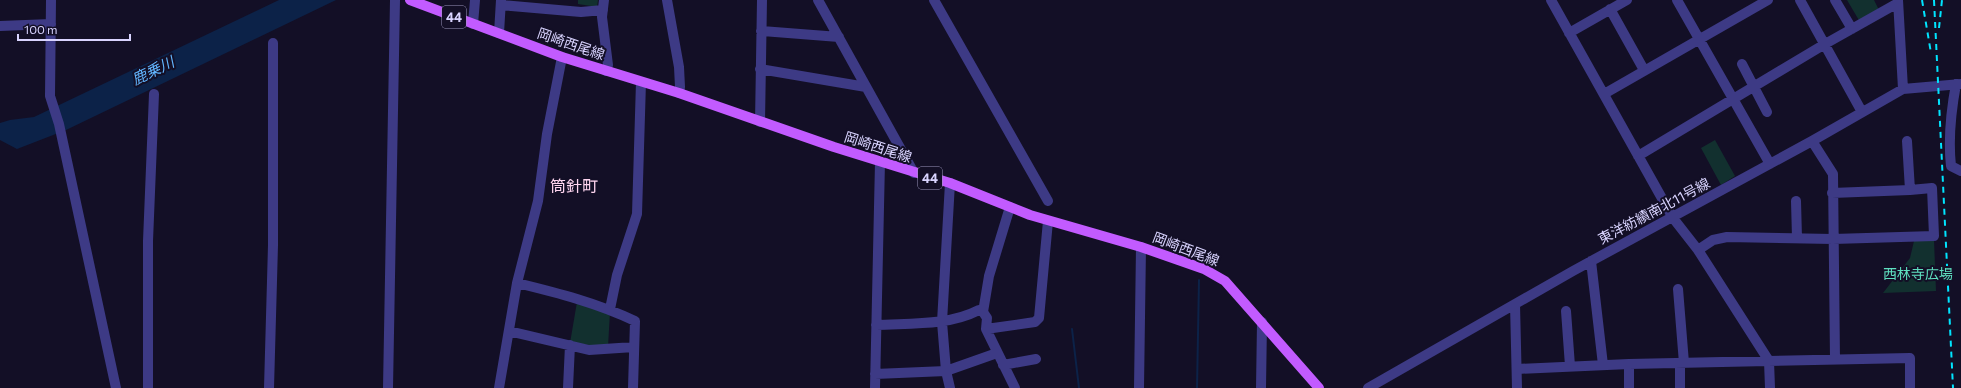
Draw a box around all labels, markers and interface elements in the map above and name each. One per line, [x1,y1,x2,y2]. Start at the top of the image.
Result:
road number: 44 [442,6,466,28]
scale bar [18,16,130,42]
text: 100 m [24,22,58,36]
street label: 岡崎西尾線 [535,24,607,63]
water label: 鹿乗川 [128,51,179,88]
street label: 岡崎西尾線 [842,128,914,165]
road number: 44 [918,167,942,189]
street label: 東洋紡績南北11号線 [1595,174,1712,247]
district label: 筒針町 [550,176,598,195]
street label: 岡崎西尾線 [1150,228,1222,269]
park label: 西林寺広場 [1883,265,1953,282]

